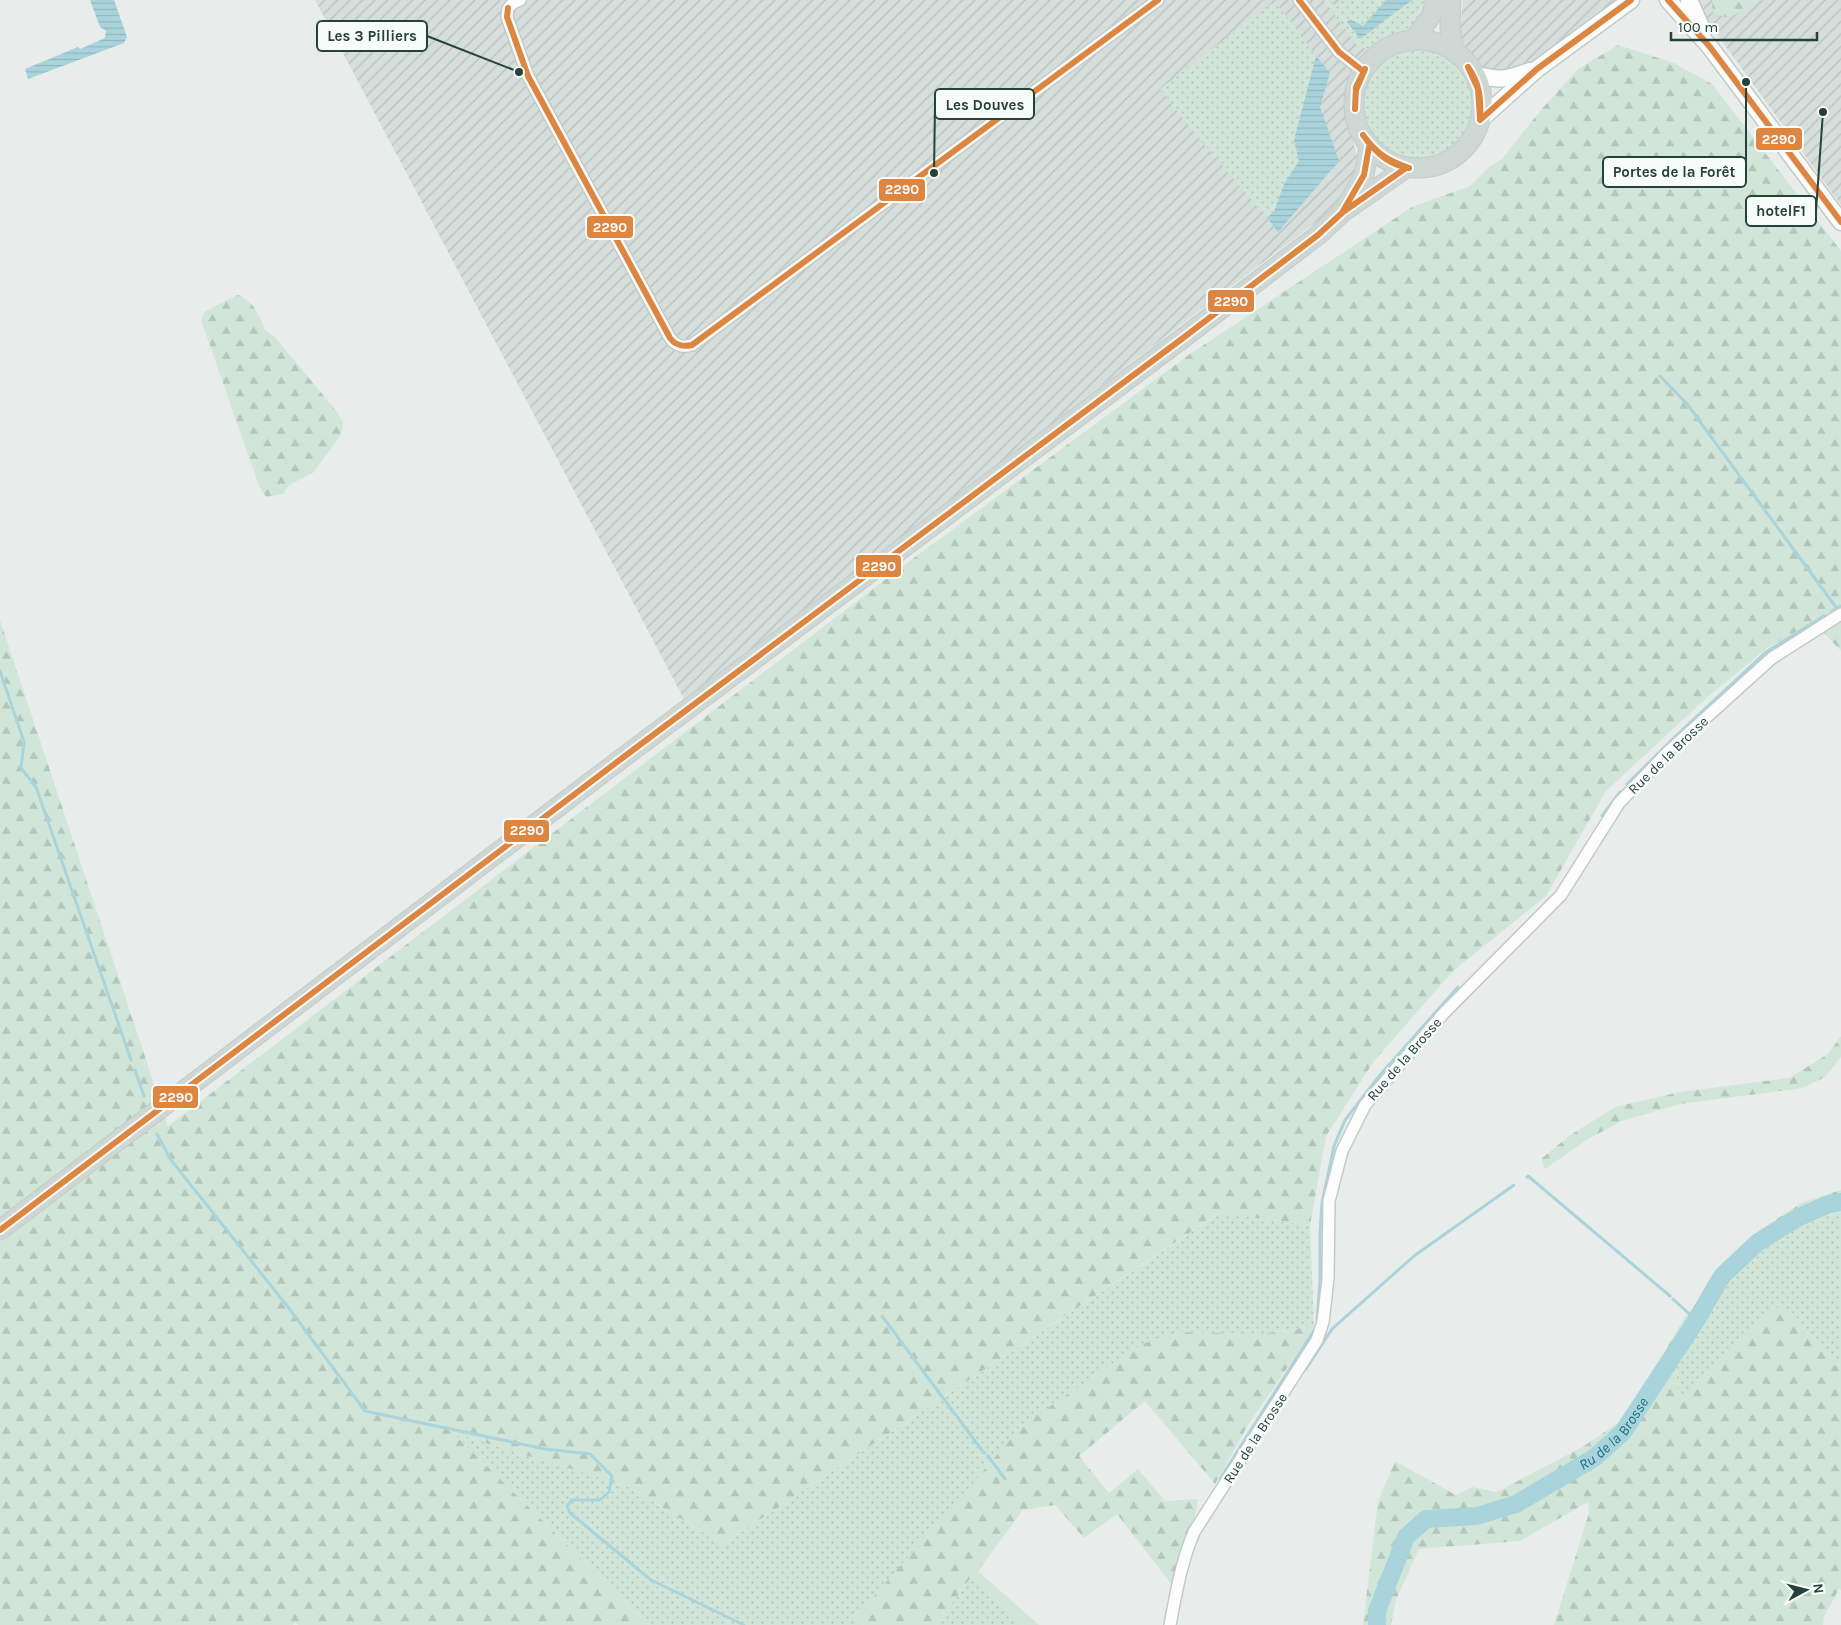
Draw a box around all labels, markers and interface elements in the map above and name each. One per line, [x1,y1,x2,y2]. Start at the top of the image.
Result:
scale bar [1671,10,1817,42]
text: 100 m [1678,18,1718,36]
callout: Les 3 Pilliers [317,21,427,51]
text: Les 3 Pilliers [327,27,417,45]
callout: Les Douves [935,89,1034,119]
text: Les Douves [946,96,1025,114]
line badge: 2290 [1755,127,1803,151]
text: 2290 [1762,131,1796,148]
callout: Portes de la Forêt [1603,157,1746,187]
text: Portes de la Forêt [1613,163,1735,181]
line badge: 2290 [878,178,926,202]
text: 2290 [885,181,919,198]
callout: hotelF1 [1746,196,1816,226]
text: hotelF1 [1756,202,1806,220]
line badge: 2290 [586,215,634,239]
text: 2290 [593,219,627,236]
line badge: 2290 [1207,289,1255,313]
text: 2290 [1214,293,1248,310]
line badge: 2290 [855,554,902,578]
text: 2290 [862,558,896,575]
street label: Rue de la Brosse [1625,713,1712,798]
line badge: 2290 [503,819,550,843]
text: 2290 [510,822,544,839]
street label: Rue de la Brosse [1364,1014,1445,1104]
line badge: 2290 [152,1085,199,1109]
text: 2290 [159,1089,193,1106]
street label: Rue de la Brosse [1220,1390,1291,1487]
water label: Ru de la Brosse [1576,1394,1652,1474]
north arrow [1781,1565,1831,1615]
text: N [1809,1582,1827,1594]

